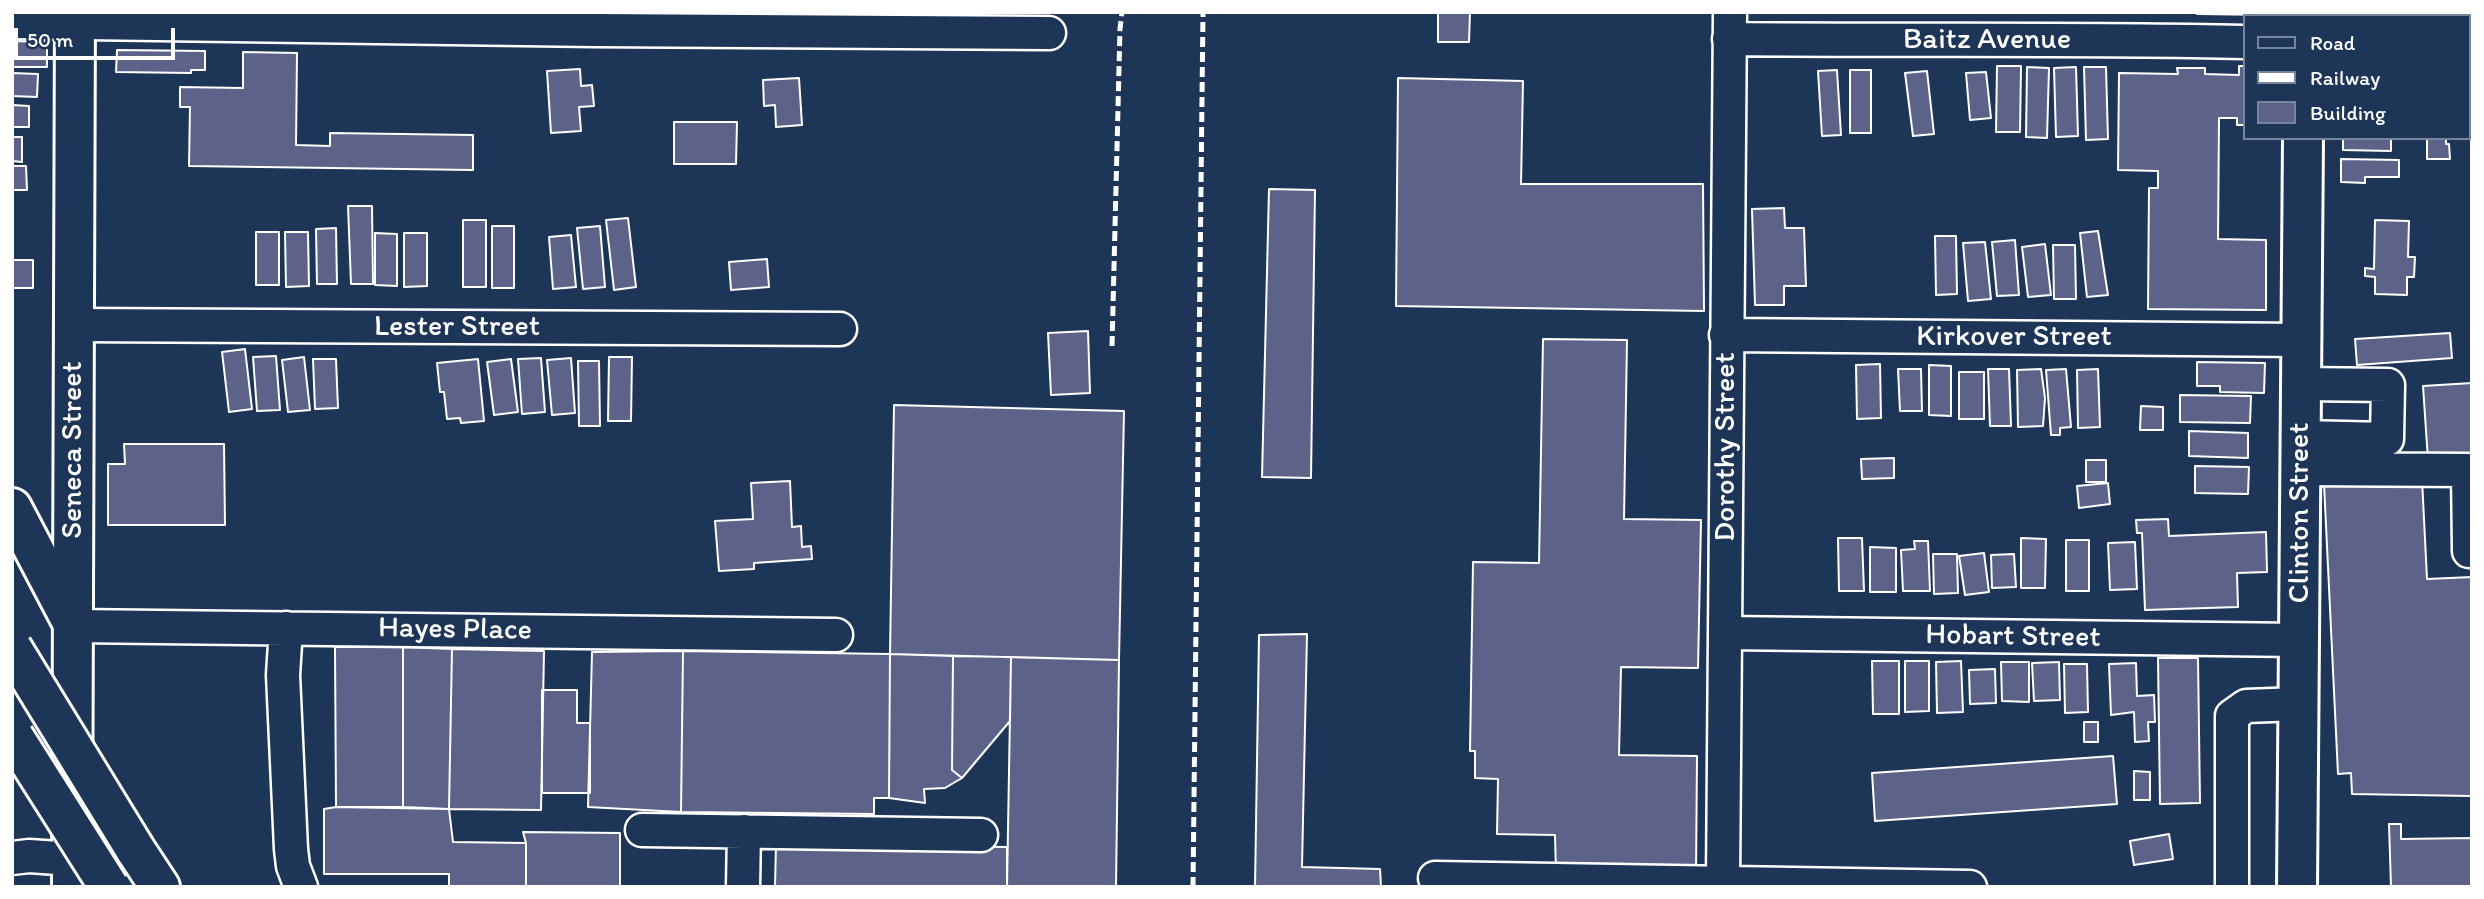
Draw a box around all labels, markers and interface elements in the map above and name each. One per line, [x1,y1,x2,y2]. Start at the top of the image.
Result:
scale bar [18,14,178,58]
legend [2242,14,2470,140]
street label: Baitz Avenue [1903,22,2071,58]
text: 50 m [27,27,73,52]
text: Road [2310,30,2355,55]
text: Railway [2310,65,2380,90]
text: Building [2310,100,2386,125]
street label: Lester Street [374,309,540,345]
street label: Kirkover Street [1916,319,2112,355]
street label: Dorothy Street [1708,352,1744,542]
street label: Seneca Street [55,361,91,539]
street label: Clinton Street [2282,423,2318,603]
street label: Hayes Place [378,611,532,649]
street label: Hobart Street [1925,617,2101,657]

